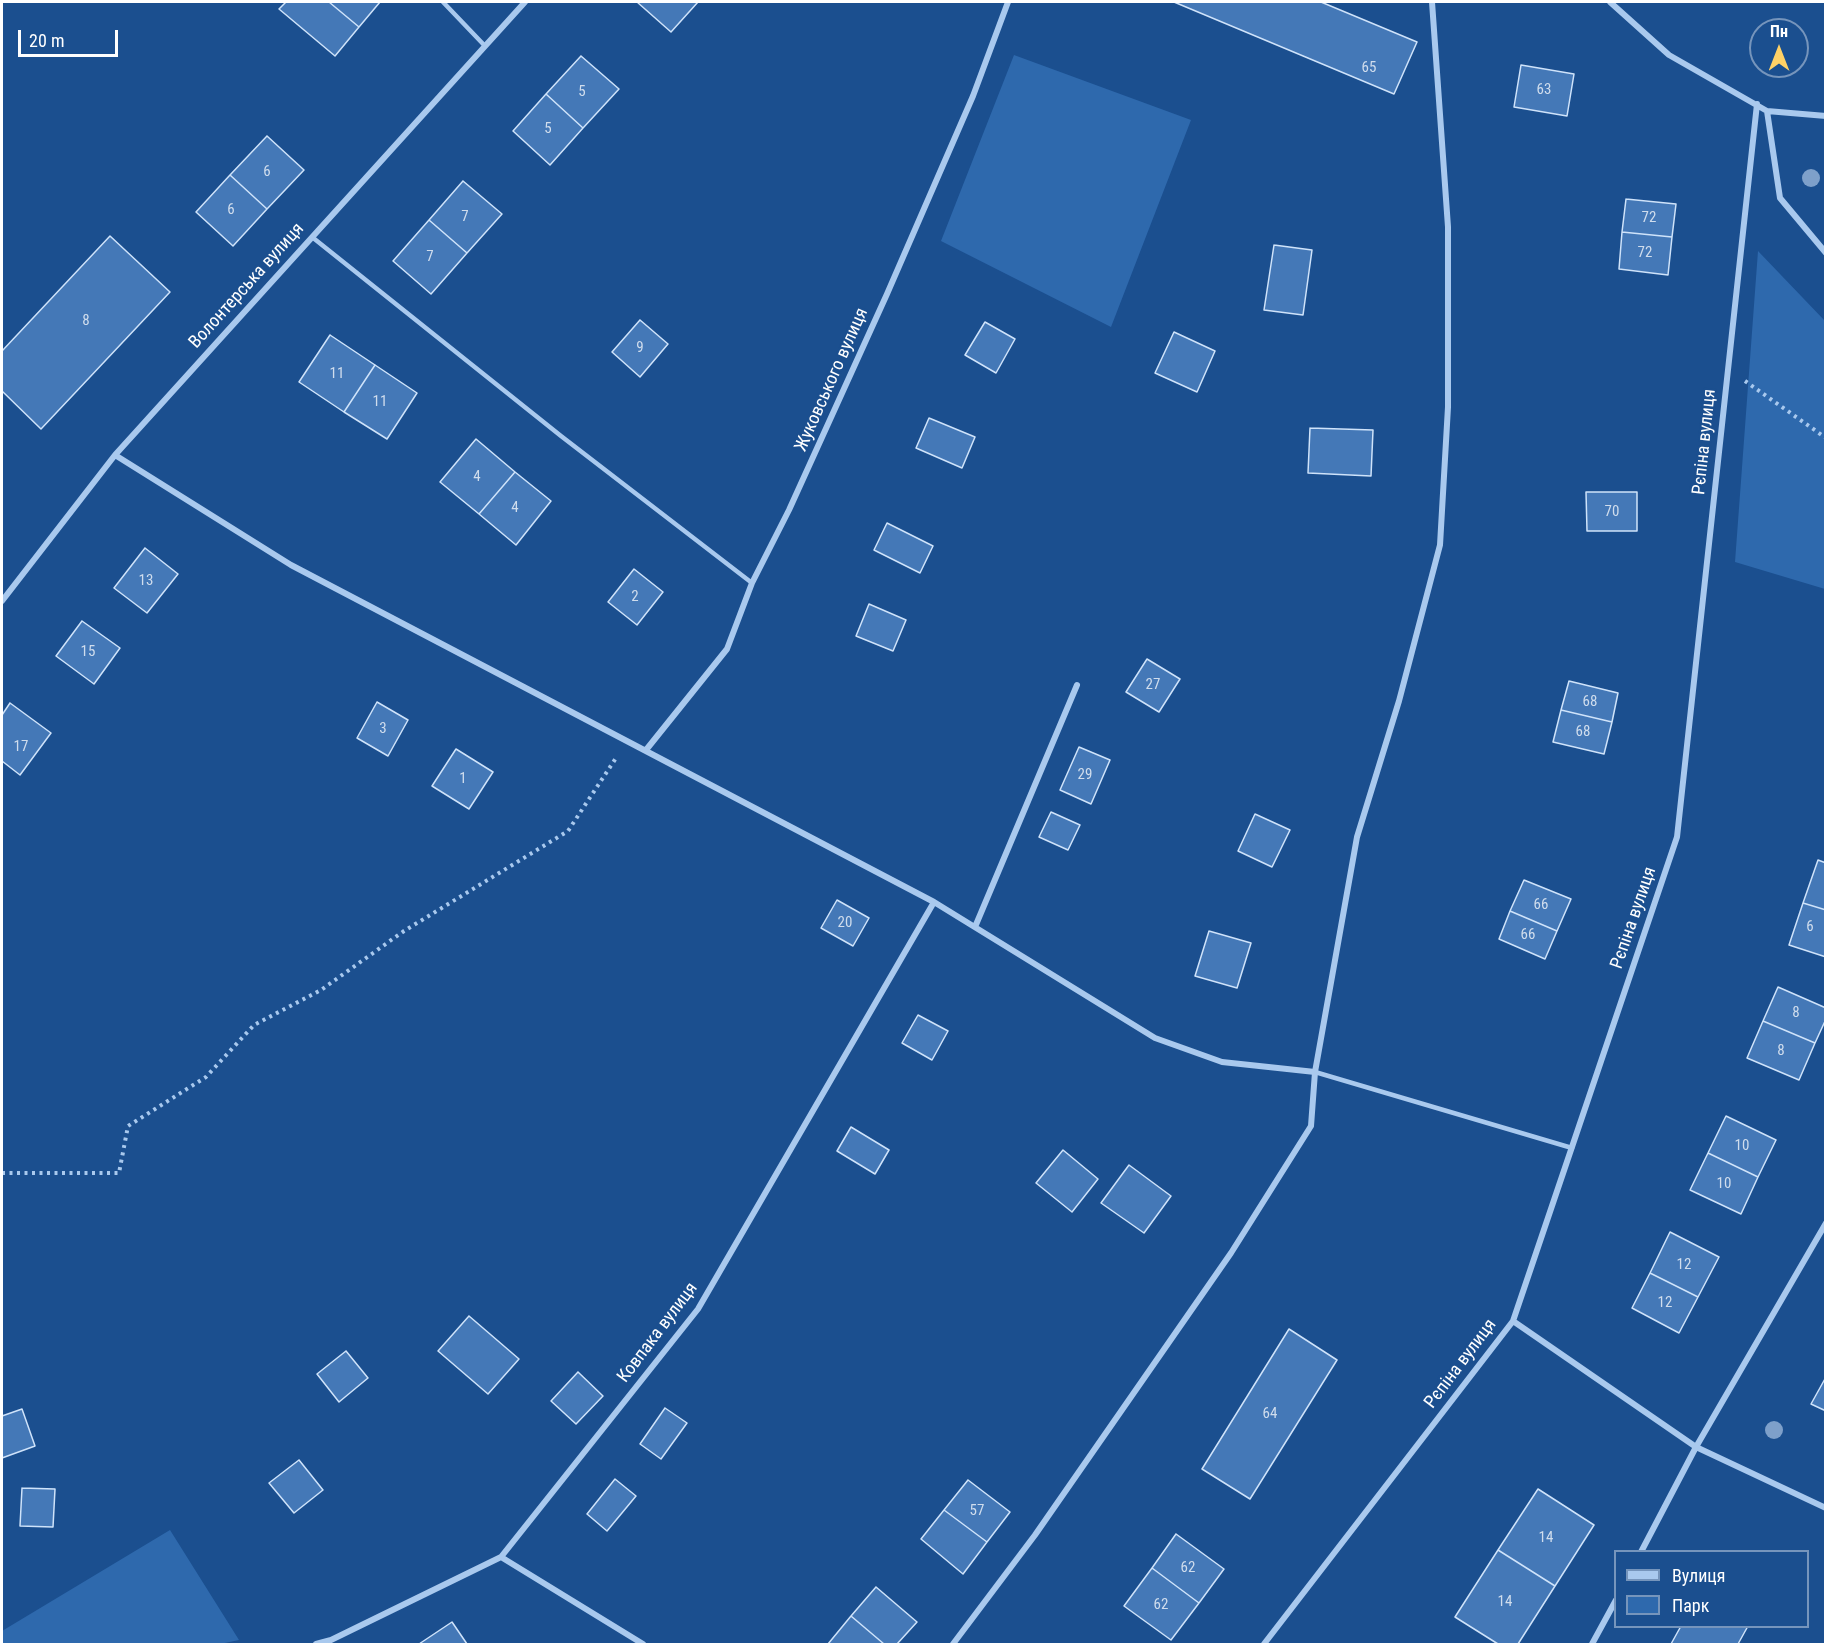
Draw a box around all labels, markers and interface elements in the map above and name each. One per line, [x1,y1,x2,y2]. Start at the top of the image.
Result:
scale bar [21,18,122,56]
north arrow [1749,18,1809,78]
text: Пн [1770,22,1788,41]
text: 20 m [29,30,64,51]
house number: 65 [1362,59,1376,77]
house number: 63 [1537,81,1551,99]
house number: 5 [578,83,586,101]
house number: 5 [544,120,552,138]
house number: 6 [263,163,271,181]
house number: 6 [227,201,235,219]
house number: 7 [461,208,469,226]
house number: 72 [1642,209,1656,227]
street label: Волонтерська вулиця [185,219,309,353]
house number: 72 [1638,244,1652,262]
house number: 7 [426,248,434,266]
street label: Жуковського вулиця [791,305,873,455]
house number: 8 [82,312,90,330]
house number: 9 [636,339,644,357]
house number: 11 [330,365,344,383]
street label: Рєпіна вулиця [1689,388,1721,496]
house number: 11 [373,393,387,411]
house number: 4 [473,468,481,486]
house number: 4 [511,499,519,517]
house number: 70 [1605,503,1619,521]
house number: 13 [139,572,153,590]
house number: 2 [631,588,639,606]
house number: 15 [81,643,95,661]
house number: 27 [1146,676,1160,694]
house number: 68 [1583,693,1597,711]
house number: 3 [379,720,387,738]
house number: 68 [1576,723,1590,741]
house number: 17 [14,738,28,756]
house number: 29 [1078,766,1092,784]
house number: 1 [459,770,467,788]
street label: Рєпіна вулиця [1606,864,1662,972]
house number: 66 [1534,896,1548,914]
house number: 20 [838,914,852,932]
house number: 6 [1806,918,1814,936]
house number: 66 [1521,926,1535,944]
house number: 8 [1792,1004,1800,1022]
house number: 8 [1777,1042,1785,1060]
house number: 10 [1735,1137,1749,1155]
house number: 10 [1717,1175,1731,1193]
house number: 12 [1677,1256,1691,1274]
street label: Ковпака вулиця [613,1279,703,1387]
house number: 12 [1658,1294,1672,1312]
street label: Рєпіна вулиця [1420,1315,1502,1413]
house number: 64 [1263,1405,1277,1423]
house number: 57 [970,1502,984,1520]
house number: 14 [1539,1529,1553,1547]
legend [1614,1550,1809,1628]
house number: 62 [1181,1559,1195,1577]
text: Вулиця [1672,1565,1726,1586]
house number: 14 [1498,1593,1512,1611]
text: Парк [1672,1595,1709,1616]
house number: 62 [1154,1596,1168,1614]

